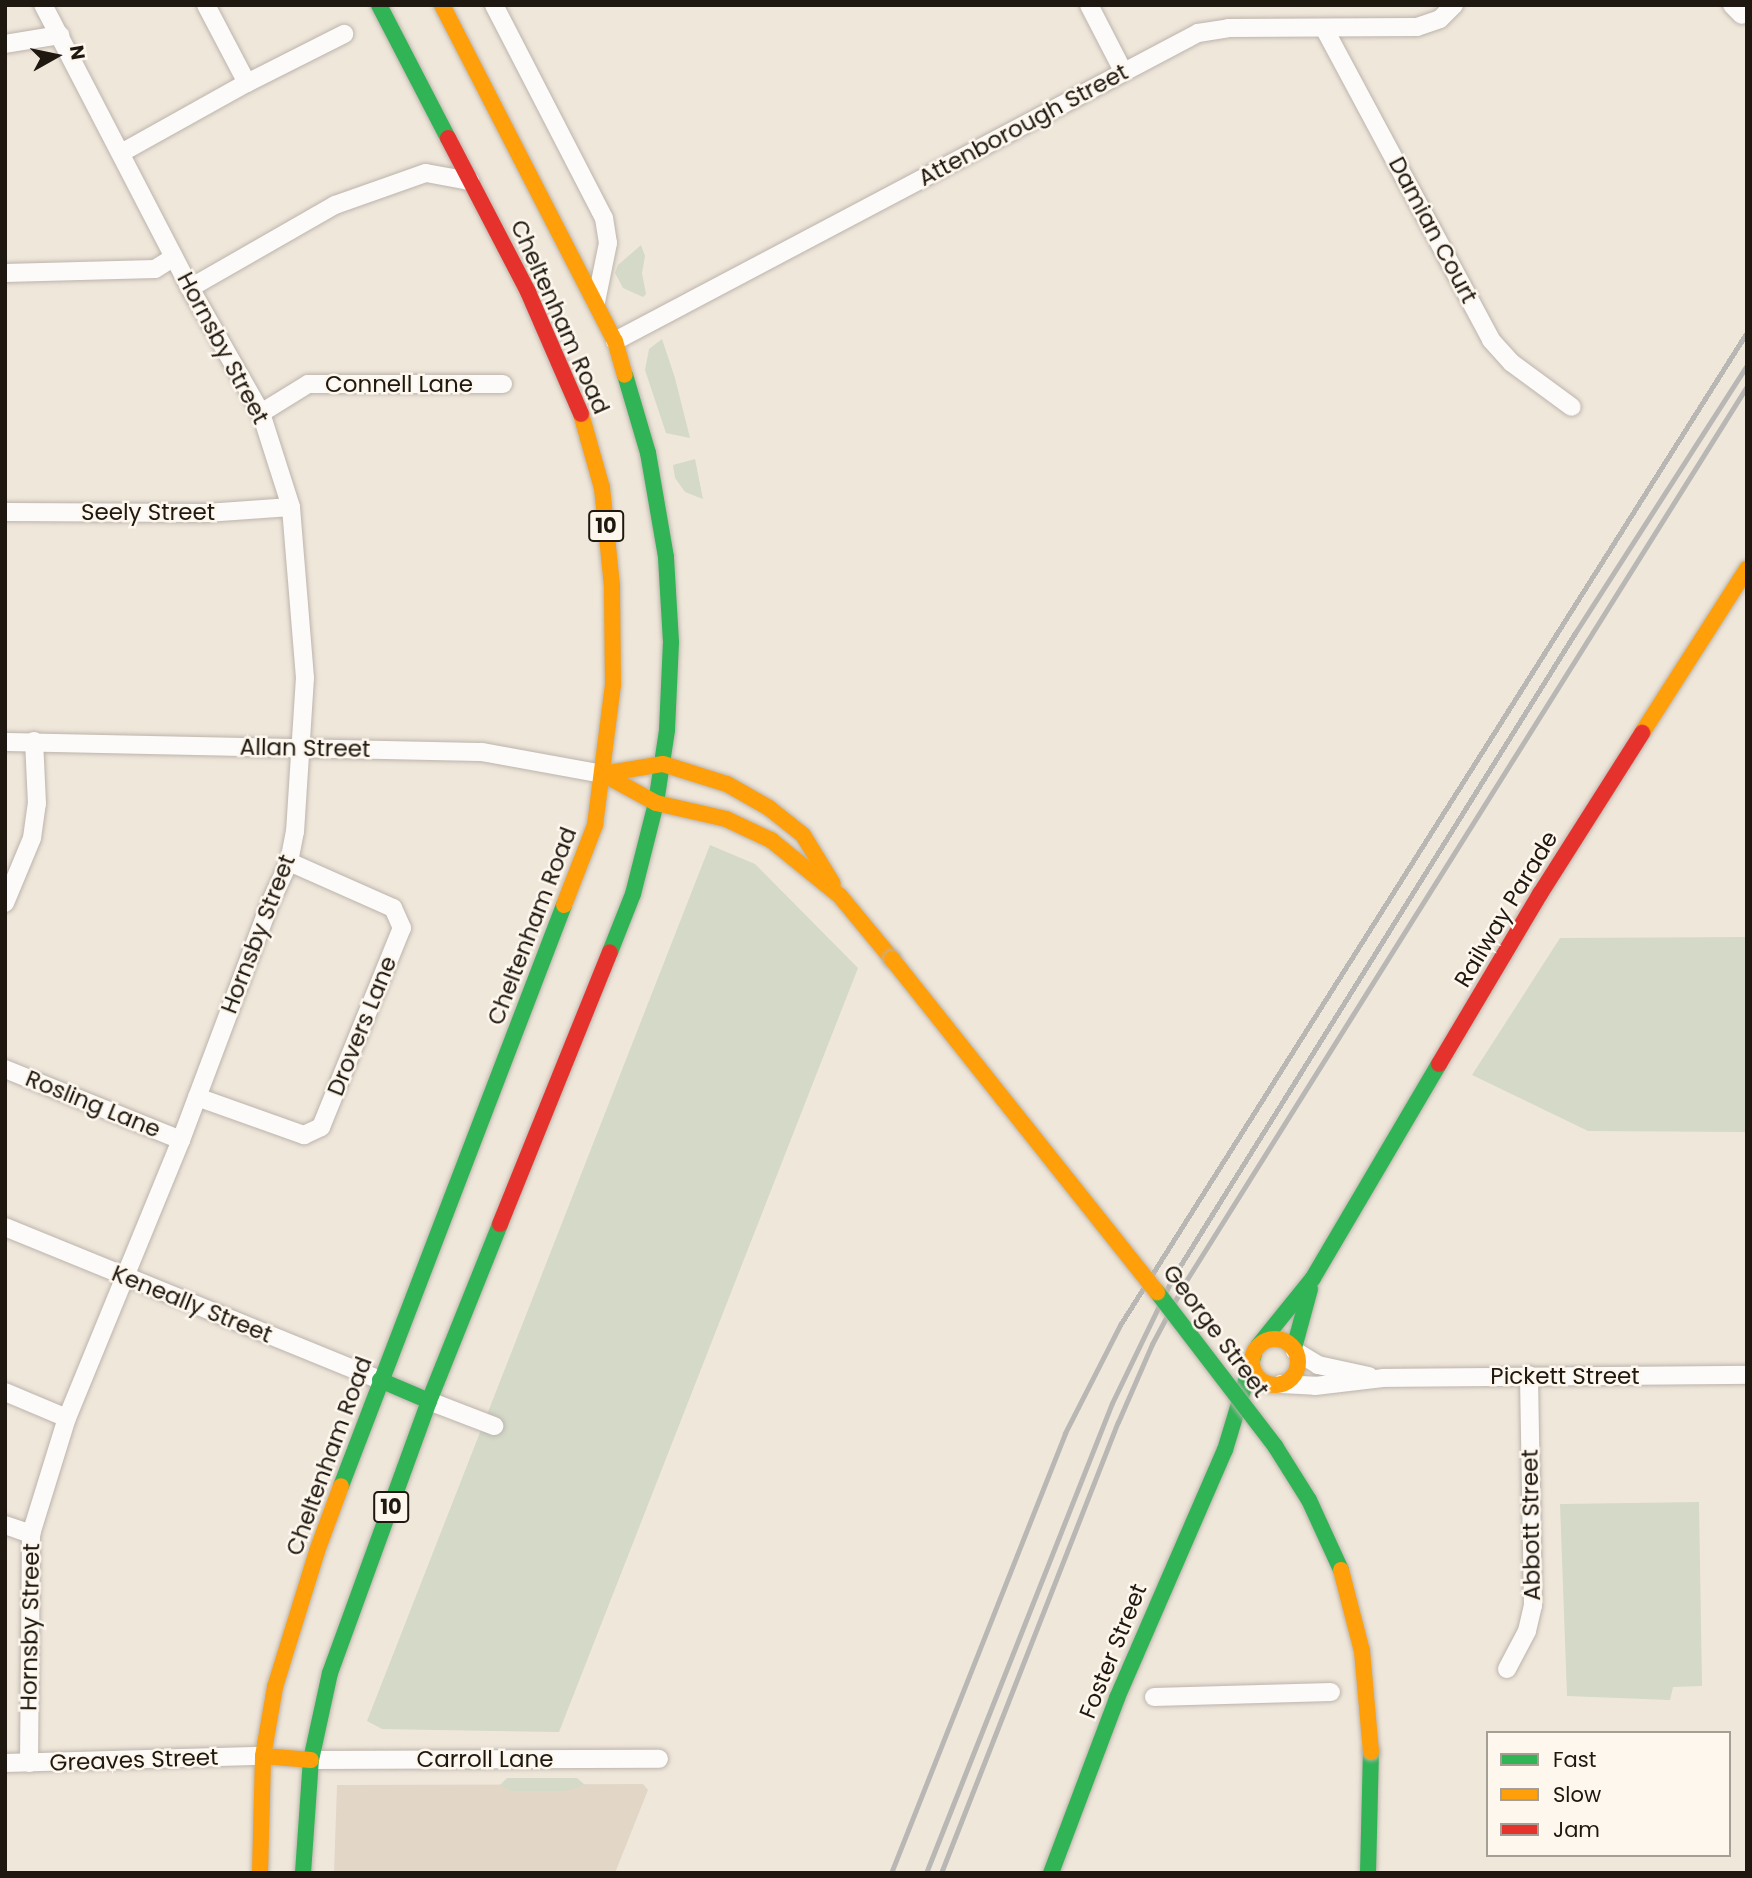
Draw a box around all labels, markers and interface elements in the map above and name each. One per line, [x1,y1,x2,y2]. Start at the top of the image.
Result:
north arrow [21,21,91,91]
text: N [63,43,92,62]
street label: Attenborough Street [914,58,1132,192]
street label: Damian Court [1383,152,1483,308]
street label: Cheltenham Road [505,216,615,418]
street label: Hornsby Street [171,267,275,429]
street label: Connell Lane [325,370,473,398]
street label: Seely Street [81,498,215,526]
road number: 10 [587,508,625,544]
street label: Allan Street [239,733,371,763]
street label: Cheltenham Road [482,823,582,1029]
street label: Railway Parade [1449,826,1563,992]
street label: Hornsby Street [215,851,301,1017]
street label: Drovers Lane [322,952,402,1100]
street label: Rosling Lane [22,1064,164,1144]
street label: Keneally Street [108,1259,276,1349]
street label: George Street [1157,1259,1275,1403]
street label: Cheltenham Road [280,1353,378,1559]
street label: Pickett Street [1490,1362,1640,1390]
street label: Abbott Street [1516,1449,1546,1601]
road number: 10 [372,1490,410,1524]
street label: Hornsby Street [15,1543,45,1711]
street label: Foster Street [1073,1580,1153,1722]
legend [1486,1731,1731,1857]
street label: Greaves Street [49,1743,219,1777]
street label: Carroll Lane [416,1745,554,1773]
text: Fast [1553,1745,1596,1774]
text: Slow [1553,1780,1601,1809]
text: Jam [1553,1815,1600,1844]

